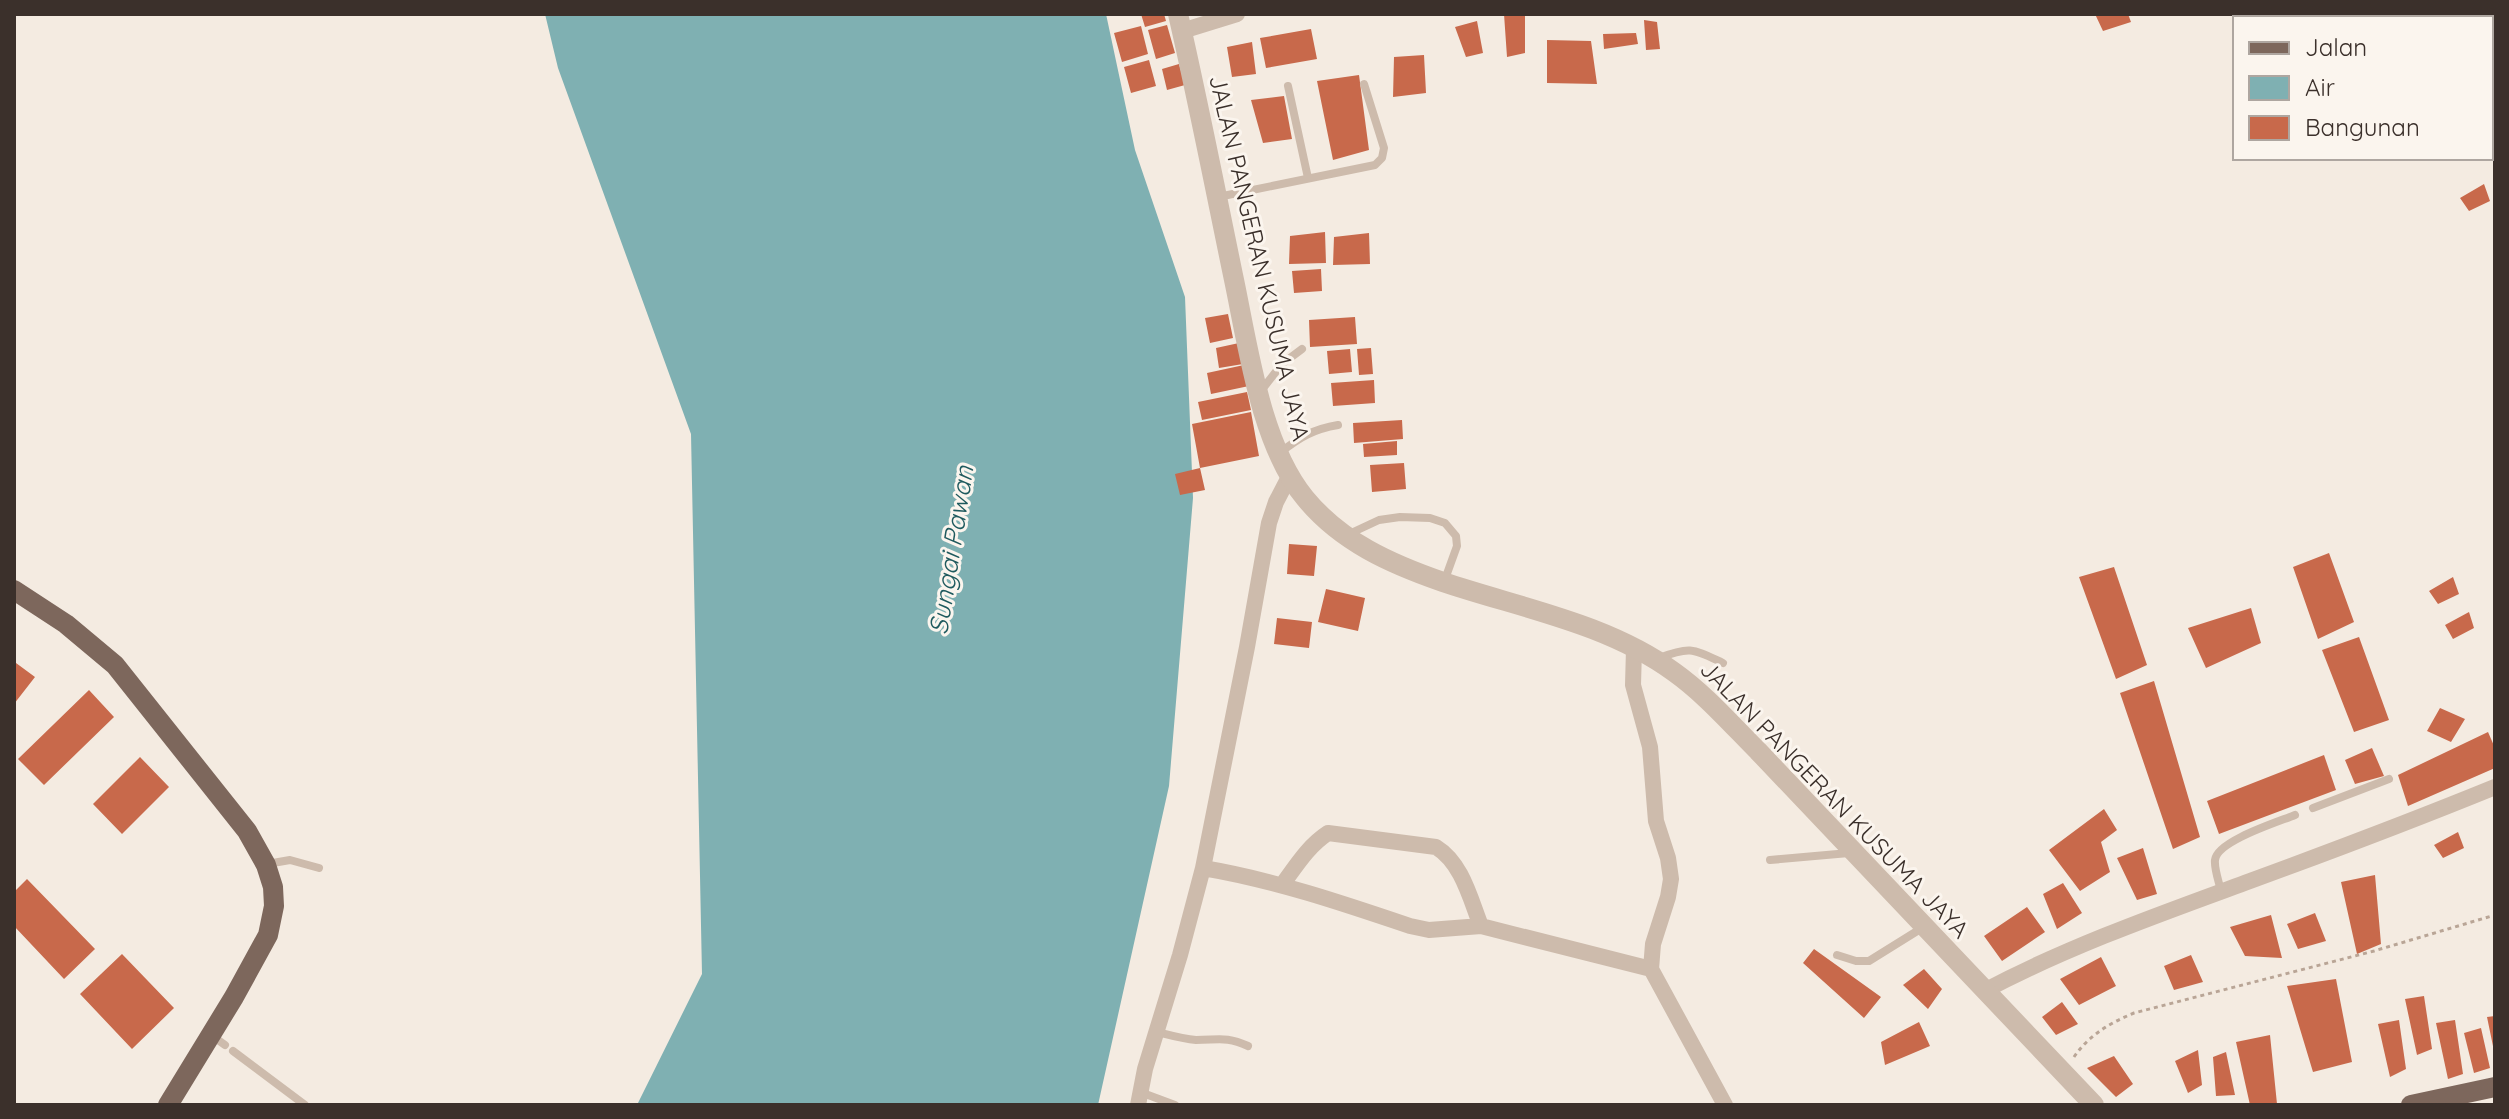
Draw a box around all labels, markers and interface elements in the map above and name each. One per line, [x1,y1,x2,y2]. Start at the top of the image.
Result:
legend [2233,16,2493,160]
text: Jalan [2305,32,2367,62]
street label: JALAN PANGERAN KUSUMA JAYA [1203,72,1317,444]
text: Air [2305,72,2335,102]
text: Bangunan [2305,112,2420,142]
water label: Sungai Pawan [921,462,981,637]
street label: JALAN PANGERAN KUSUMA JAYA [1694,654,1976,944]

